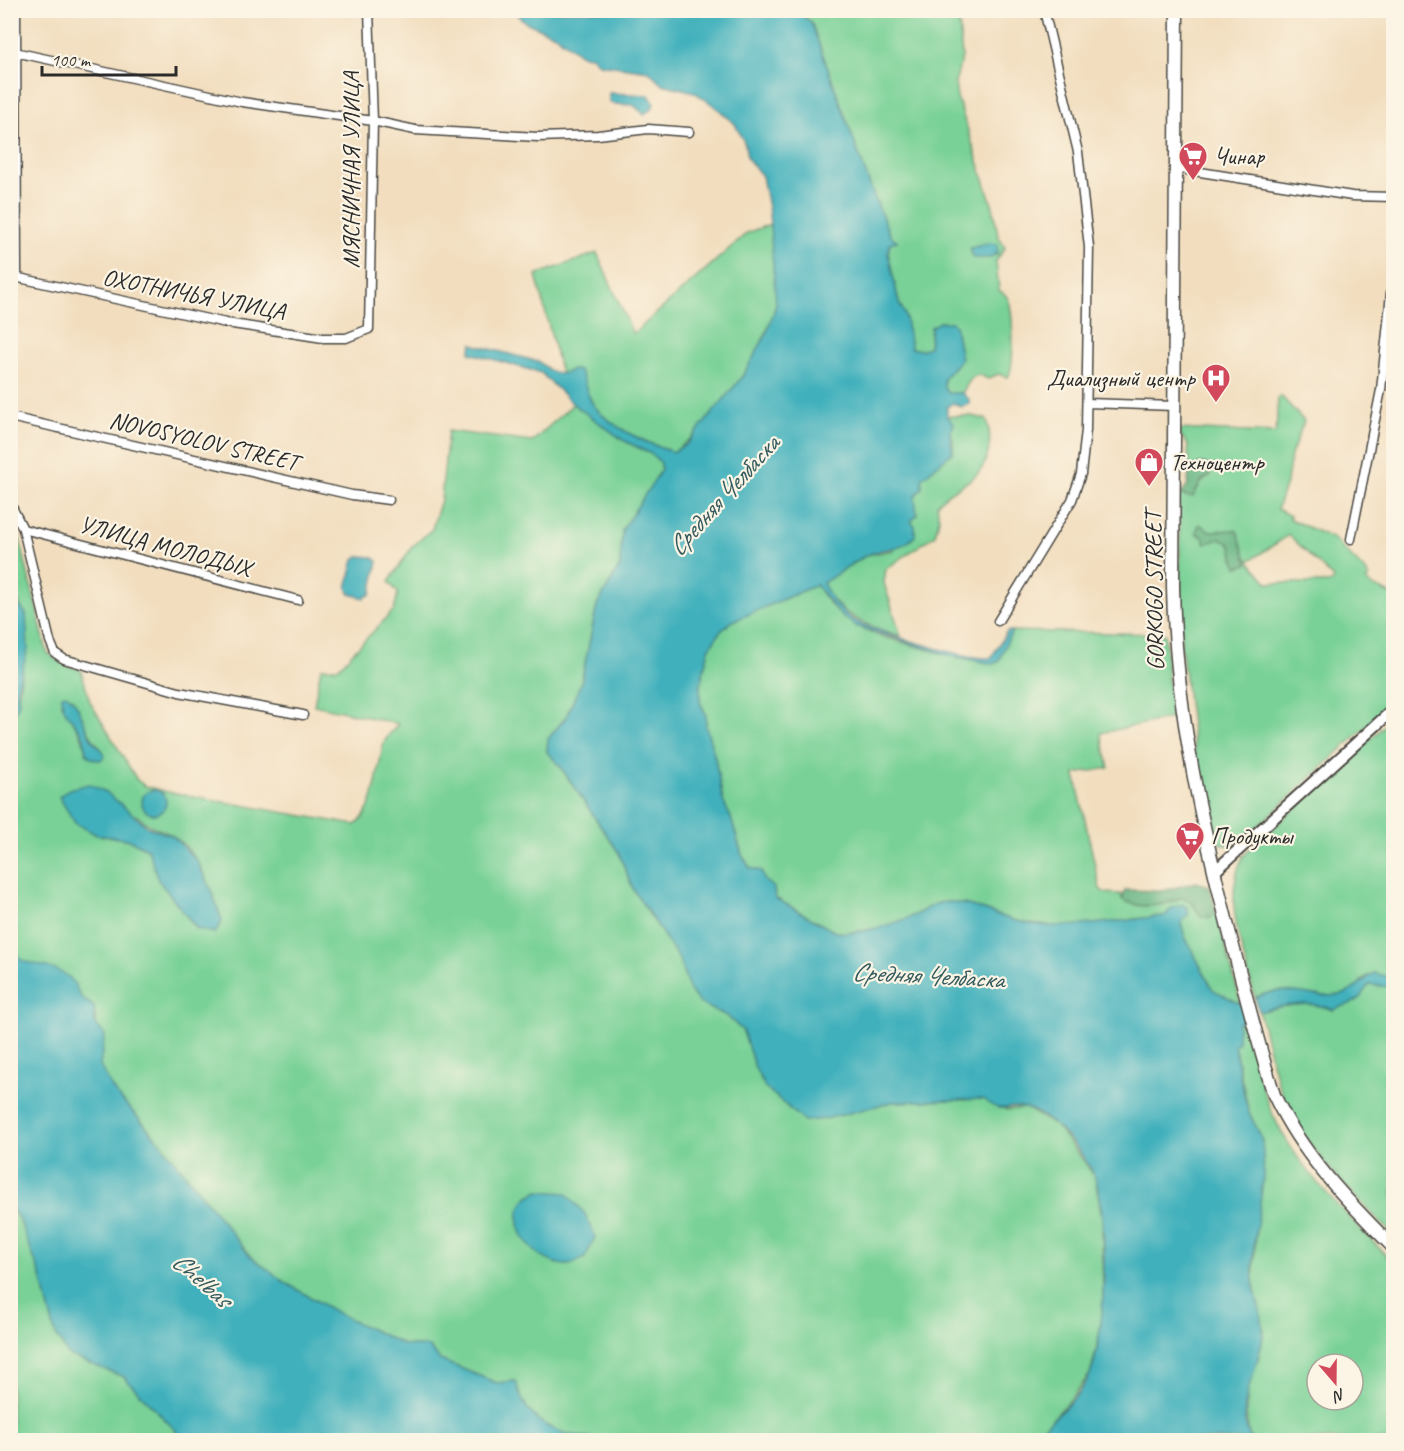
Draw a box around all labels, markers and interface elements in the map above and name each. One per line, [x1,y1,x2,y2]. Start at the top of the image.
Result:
scale bar [42,39,176,77]
text: 100 m [51,49,92,71]
street label: МЯСНИЧНАЯ УЛИЦА [336,71,366,268]
supermarket icon: Чинар [1177,140,1209,182]
place label: Чинар [1214,141,1266,171]
street label: ОХОТНИЧЬЯ УЛИЦА [100,262,289,327]
hospital icon: Диализный центр [1200,362,1232,404]
place label: Диализный центр [1047,363,1196,393]
street label: NOVOSYOLOV STREET [107,405,306,478]
water label: Средняя Челбаска [660,426,789,563]
shop icon: Техноцентр [1133,446,1165,488]
place label: Техноцентр [1170,447,1265,477]
street label: GORKOGO STREET [1138,505,1170,671]
street label: УЛИЦА МОЛОДЫХ [76,509,257,584]
supermarket icon: Продукты [1174,820,1206,862]
place label: Продукты [1211,821,1295,851]
water label: Средняя Челбаска [851,955,1008,996]
water label: Chelbas [165,1245,242,1317]
north arrow [1305,1352,1365,1412]
text: N [1329,1384,1348,1407]

